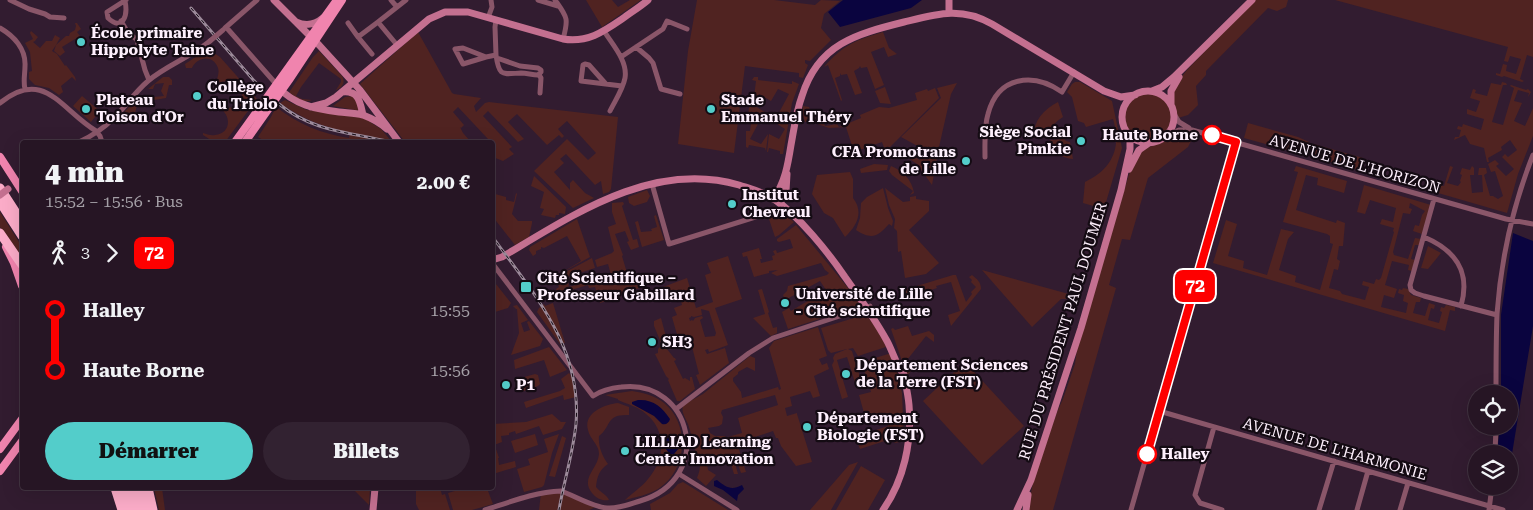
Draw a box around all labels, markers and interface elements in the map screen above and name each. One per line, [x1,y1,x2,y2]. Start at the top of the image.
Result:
place label: École primaire Hippolyte Taine [91,23,214,59]
marker: École primaire Hippolyte Taine [75,36,87,48]
place label: Collège du Triolo [207,78,278,113]
marker: Collège du Triolo [191,90,203,102]
place label: Plateau Toison d'Or [96,91,184,126]
place label: Stade Emmanuel Théry [721,91,852,126]
marker: Plateau Toison d'Or [80,103,92,115]
marker: Stade Emmanuel Théry [705,103,717,115]
place label: Siège Social Pimkie [980,123,1071,158]
marker: Haute Borne [1202,125,1222,145]
place label: Haute Borne [1102,126,1198,144]
street label: AVENUE DE L'HORIZON [1267,131,1443,197]
marker: Siège Social Pimkie [1075,135,1087,147]
place label: CFA Promotrans de Lille [832,143,956,178]
marker: CFA Promotrans de Lille [960,155,972,167]
text: 4 min [45,156,124,189]
text: 2.00 € [417,171,470,194]
place label: Institut Chevreul [742,186,810,221]
text: 15:52 – 15:56 · Bus [45,192,183,211]
marker: Institut Chevreul [726,198,738,210]
street label: RUE DU PRÉSIDENT PAUL DOUMER [1015,199,1111,462]
icon: walk [45,239,73,267]
icon: forward [98,239,126,267]
text: 72 [144,242,164,263]
text: 3 [81,243,90,262]
place label: Cité Scientifique – Professeur Gabillard [537,269,695,304]
line badge: 72 [1172,270,1218,302]
text: 72 [1185,275,1205,296]
marker: Cité Scientifique – Professeur Gabillard [519,280,533,294]
place label: Université de Lille ‐ Cité scientifique [795,285,933,320]
marker: Université de Lille ‐ Cité scientifique [779,297,791,309]
text: Halley [83,299,145,322]
text: 15:55 [430,301,470,320]
place label: SH3 [662,333,693,351]
marker: SH3 [646,336,658,348]
place label: Département Sciences de la Terre (FST) [856,356,1028,391]
text: Haute Borne [83,359,204,382]
text: 15:56 [430,361,470,380]
marker: Département Sciences de la Terre (FST) [840,368,852,380]
place label: P1 [516,376,535,394]
marker: P1 [500,379,512,391]
map controls [1468,385,1518,495]
button: locate [1468,385,1518,435]
place label: Département Biologie (FST) [817,409,924,444]
street label: AVENUE DE L'HARMONIE [1241,414,1429,484]
marker: Département Biologie (FST) [801,421,813,433]
button: Démarrer [45,422,253,480]
button: Billets [263,422,470,480]
place label: LILLIAD Learning Center Innovation [635,433,773,468]
marker: Halley [1137,444,1157,464]
marker: LILLIAD Learning Center Innovation [619,445,631,457]
place label: Halley [1161,445,1210,463]
button: layers [1468,445,1518,495]

